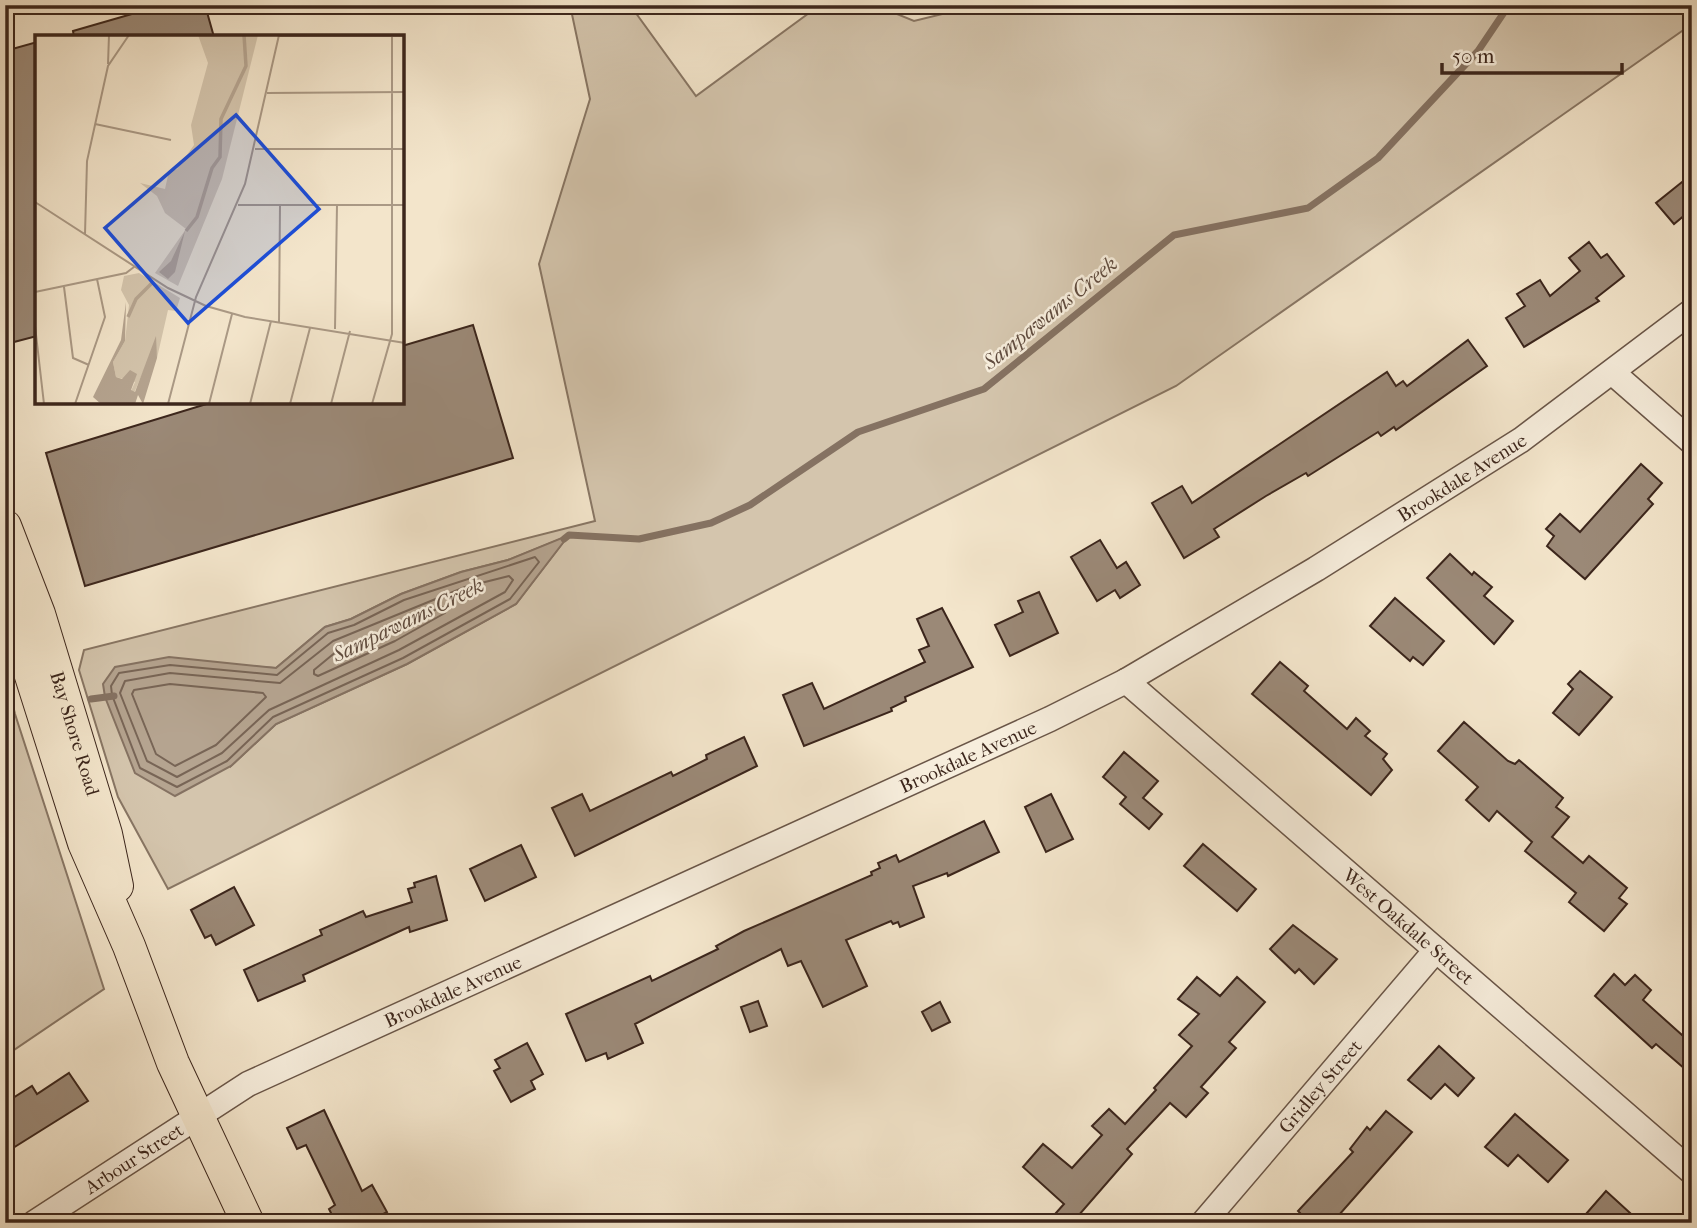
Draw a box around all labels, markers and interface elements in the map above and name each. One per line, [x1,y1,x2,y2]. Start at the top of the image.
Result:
scale bar [1442,32,1622,76]
inset map [35,35,404,404]
text: 50 m [1452,44,1495,68]
water label: Sampawams Creek [977,252,1122,375]
street label: Brookdale Avenue [1394,429,1531,527]
water label: Sampawams Creek [327,573,488,668]
street label: Bay Shore Road [45,669,104,799]
street label: Brookdale Avenue [896,717,1040,798]
street label: West Oakdale Street [1337,863,1478,990]
street label: Brookdale Avenue [381,951,525,1032]
street label: Gridley Street [1275,1035,1367,1138]
street label: Arbour Street [80,1119,188,1200]

